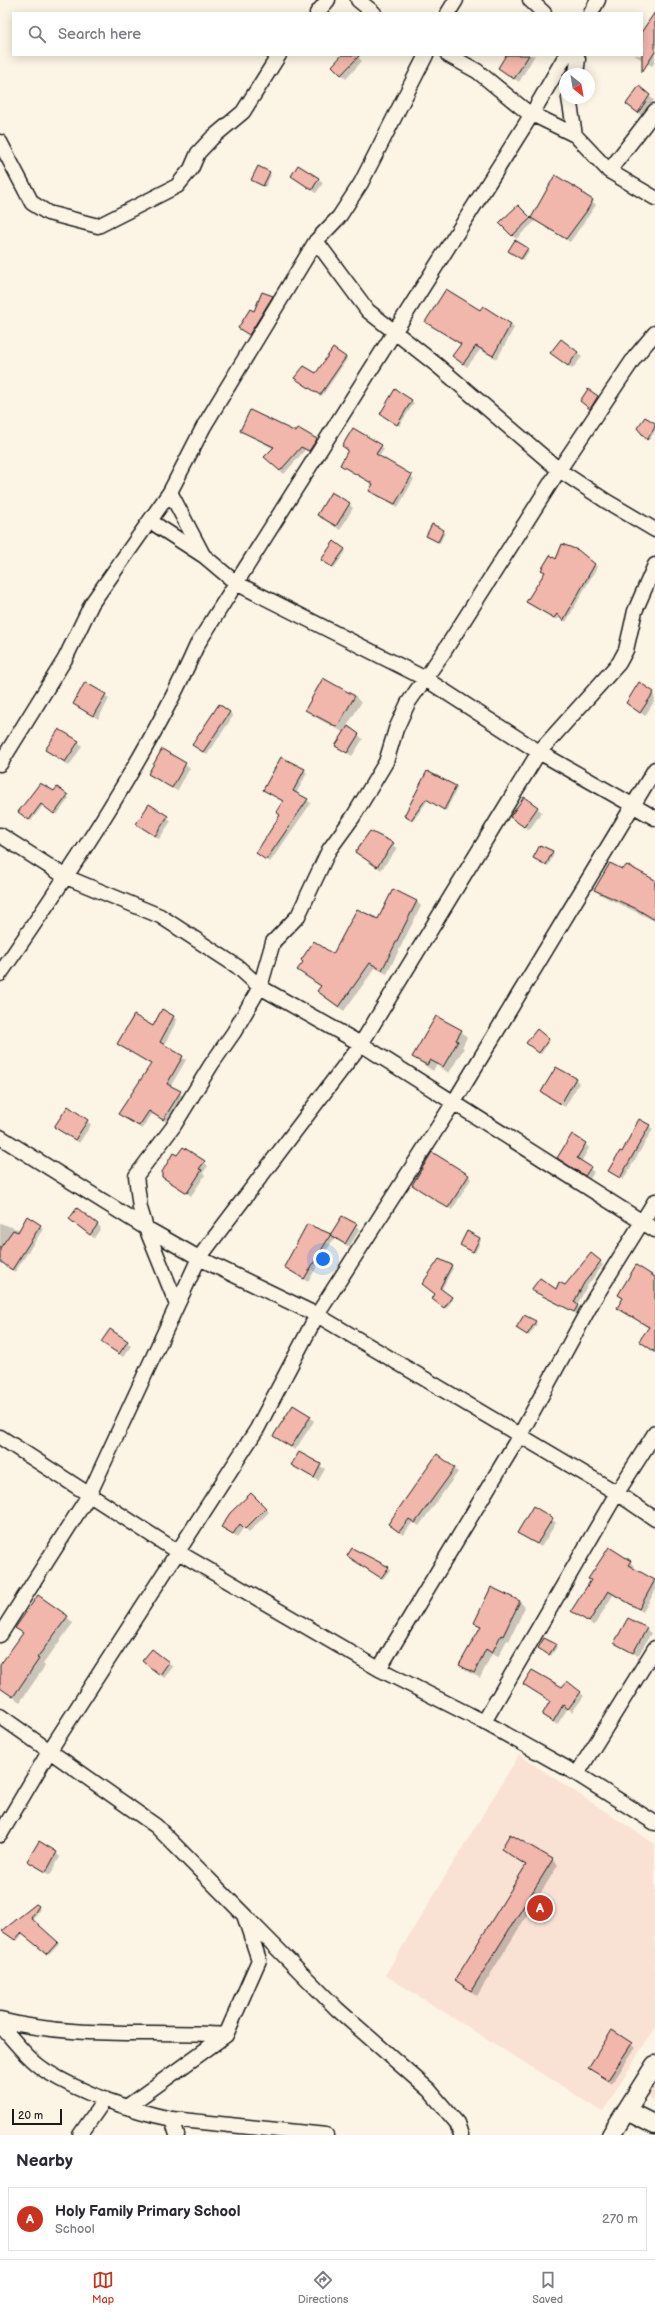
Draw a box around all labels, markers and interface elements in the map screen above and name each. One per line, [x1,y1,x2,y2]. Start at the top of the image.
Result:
search box [12,12,643,56]
icon: search [26,23,48,45]
text: Search here [58,25,141,44]
north arrow [559,68,595,104]
your location [313,1249,333,1269]
pin: A [527,1893,553,1923]
scale bar [12,2107,62,2126]
text: 20 m [18,2109,43,2122]
text: Nearby [16,2151,73,2171]
text: Holy Family Primary School [55,2202,240,2221]
text: A [26,2211,34,2227]
text: 270 m [602,2211,638,2227]
text: School [55,2221,95,2237]
tab: Map [92,2269,114,2306]
tab: Directions [298,2269,348,2306]
tab: Saved [532,2269,563,2306]

